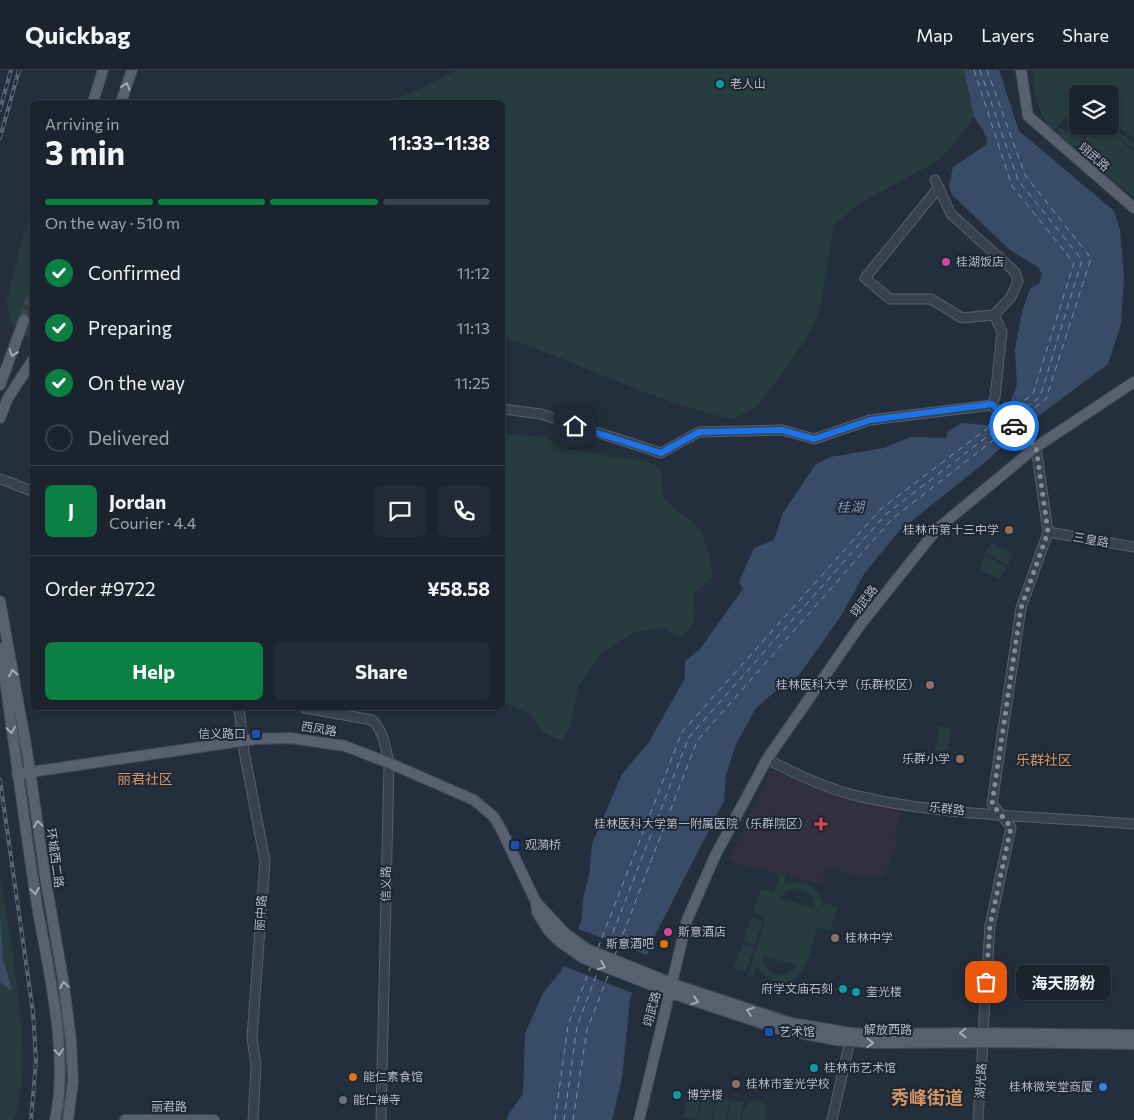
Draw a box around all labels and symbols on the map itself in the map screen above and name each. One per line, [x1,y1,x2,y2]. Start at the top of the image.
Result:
place label: 老人山 [730,76,766,90]
marker: 老人山 [714,78,726,90]
one-way arrow [120,83,130,91]
street label: 翊武路 [1076,139,1113,173]
place label: 桂湖饭店 [956,254,1004,268]
marker: 桂湖饭店 [940,256,952,268]
one-way arrow [8,348,18,356]
courier [989,401,1039,451]
pin [554,405,596,447]
water label: 桂湖 [836,498,866,515]
place label: 桂林市第十三中学 [903,522,999,536]
marker: 桂林市第十三中学 [1003,524,1015,536]
street label: 三皇路 [1072,529,1110,549]
street label: 翊武路 [847,582,880,619]
one-way arrow [9,669,19,678]
place label: 桂林医科大学（乐群校区） [776,677,920,691]
marker: 桂林医科大学（乐群校区） [924,679,936,691]
street label: 西凤路 [300,718,338,738]
place label: 信义路口 [198,726,246,740]
one-way arrow [5,727,16,735]
marker: 信义路口 [250,728,262,740]
place label: 乐群小学 [902,751,950,765]
district label: 乐群社区 [1016,751,1072,768]
marker: 乐群小学 [954,753,966,765]
district label: 丽君社区 [117,770,173,787]
street label: 乐群路 [928,799,966,817]
place label: 桂林医科大学第一附属医院（乐群院区） [594,816,810,830]
marker: 桂林医科大学第一附属医院（乐群院区） [814,817,828,831]
one-way arrow [33,820,43,829]
street label: 环城西二路 [45,827,67,889]
place label: 观漪桥 [525,837,561,851]
marker: 观漪桥 [509,839,521,851]
street label: 信义路 [378,866,392,902]
one-way arrow [29,888,40,896]
street label: 丽中路 [252,894,268,931]
place label: 斯意酒店 [678,924,726,938]
marker: 斯意酒店 [662,926,674,938]
place label: 桂林中学 [845,930,893,944]
marker: 桂林中学 [829,932,841,944]
place label: 斯意酒吧 [606,936,654,950]
marker: 斯意酒吧 [658,938,670,950]
one-way arrow [597,959,606,970]
pin [965,961,1007,1003]
callout: 海天肠粉 [1016,964,1111,1000]
one-way arrow [59,980,70,988]
place label: 府学文庙石刻 [761,981,833,995]
marker: 府学文庙石刻 [837,983,849,995]
place label: 奎光楼 [866,984,902,998]
marker: 奎光楼 [850,986,862,998]
street label: 翊武路 [640,990,662,1028]
one-way arrow [691,995,699,1005]
one-way arrow [747,1007,755,1017]
street label: 解放西路 [864,1022,912,1036]
place label: 艺术馆 [779,1024,815,1038]
marker: 艺术馆 [763,1026,775,1038]
one-way arrow [959,1028,966,1038]
one-way arrow [866,1038,874,1048]
one-way arrow [53,1048,64,1056]
place label: 桂林市艺术馆 [824,1060,896,1074]
marker: 桂林市艺术馆 [808,1062,820,1074]
street label: 湖光路 [972,1063,988,1099]
place label: 能仁素食馆 [363,1069,423,1083]
marker: 能仁素食馆 [347,1071,359,1083]
place label: 桂林市奎光学校 [746,1076,830,1090]
marker: 桂林市奎光学校 [730,1078,742,1090]
place label: 桂林微笑堂商厦 [1009,1079,1093,1093]
marker: 桂林微笑堂商厦 [1097,1081,1109,1093]
district label: 秀峰街道 [891,1086,963,1108]
place label: 博学楼 [687,1087,723,1101]
marker: 博学楼 [671,1089,683,1101]
place label: 能仁禅寺 [353,1092,401,1106]
marker: 能仁禅寺 [337,1094,349,1106]
street label: 丽君路 [151,1099,187,1113]

